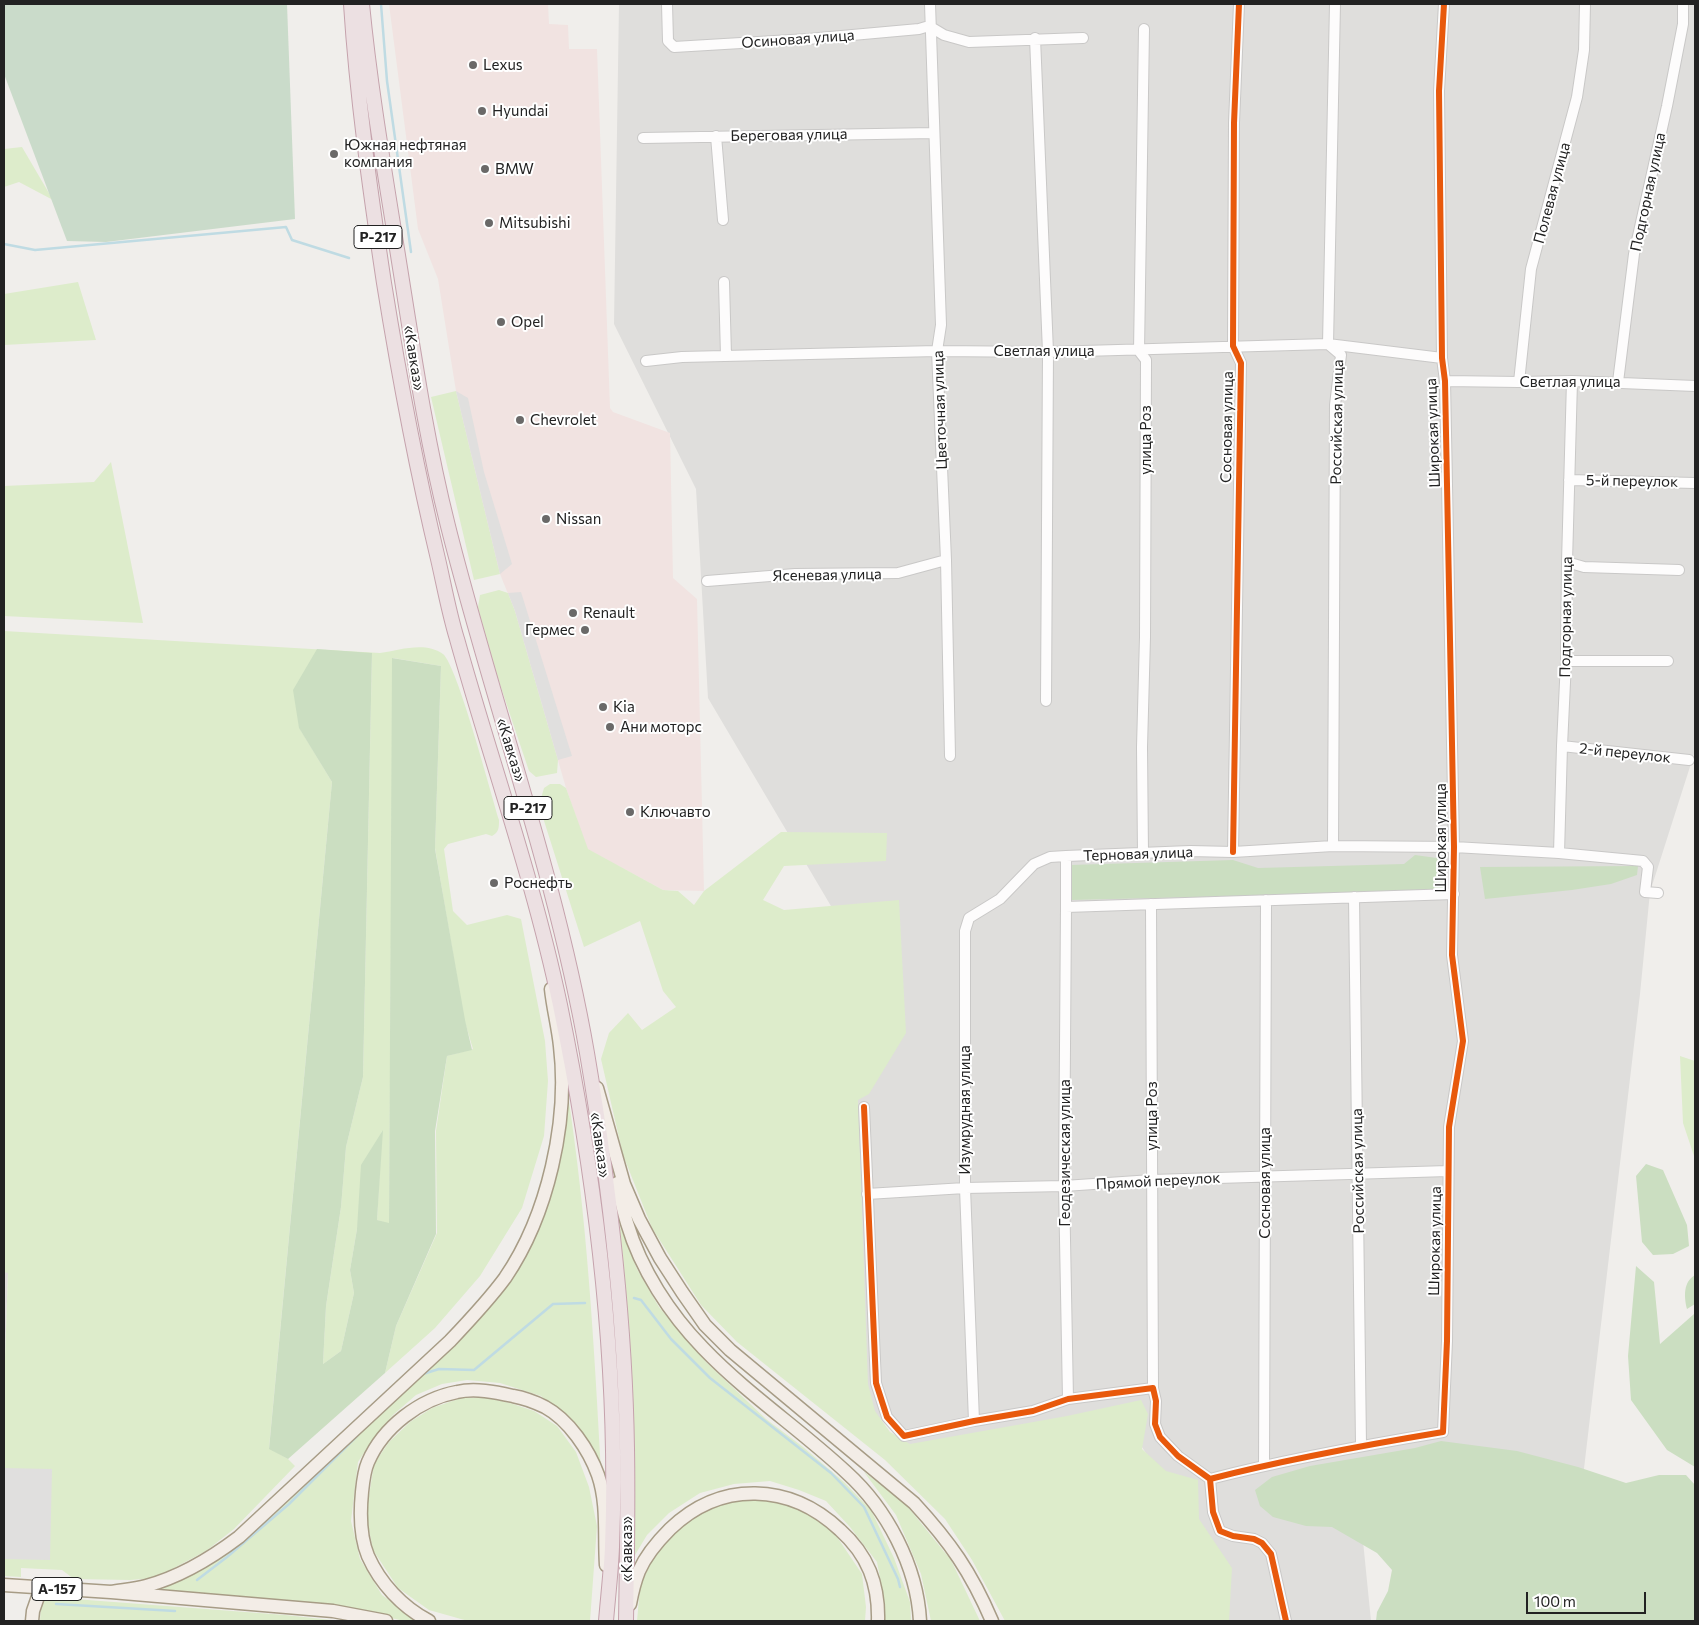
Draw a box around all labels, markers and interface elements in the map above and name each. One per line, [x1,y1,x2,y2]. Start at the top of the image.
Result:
street label: Осиновая улица [741,26,855,52]
place label: Lexus [483,56,523,74]
marker: Lexus [467,59,479,71]
place label: Hyundai [492,102,548,120]
marker: Hyundai [476,105,488,117]
street label: Береговая улица [730,125,848,145]
street label: Подгорная улица [1627,131,1669,253]
place label: Южная нефтяная компания [344,136,467,171]
street label: Полевая улица [1530,140,1574,246]
marker: Южная нефтяная компания [328,148,340,160]
place label: BMW [495,160,534,178]
marker: BMW [479,163,491,175]
place label: Mitsubishi [499,214,571,232]
marker: Mitsubishi [483,217,495,229]
road number: Р-217 [354,226,402,248]
place label: Opel [511,313,544,331]
marker: Opel [495,316,507,328]
street label: «Кавказ» [400,324,428,392]
street label: Светлая улица [993,342,1095,360]
street label: Цветочная улица [929,350,951,470]
street label: Российская улица [1327,359,1347,485]
street label: Сосновая улица [1217,371,1237,483]
street label: Светлая улица [1519,373,1621,391]
street label: Широкая улица [1422,378,1444,488]
street label: улица Роз [1137,405,1155,475]
place label: Chevrolet [530,411,597,429]
marker: Chevrolet [514,414,526,426]
street label: 5-й переулок [1586,471,1678,491]
place label: Nissan [556,510,601,528]
marker: Nissan [540,513,552,525]
street label: Подгорная улица [1556,556,1576,678]
street label: Ясеневая улица [772,565,882,585]
place label: Renault [583,604,635,622]
marker: Renault [567,607,579,619]
place label: Гермес [525,621,575,639]
marker: Гермес [579,624,591,636]
place label: Kia [613,698,635,716]
marker: Kia [597,701,609,713]
street label: «Кавказ» [493,716,529,784]
place label: Ани моторс [620,718,702,736]
marker: Ани моторс [604,721,616,733]
street label: 2-й переулок [1578,739,1672,767]
street label: Широкая улица [1432,783,1450,893]
road number: Р-217 [504,796,552,820]
place label: Ключавто [640,803,711,821]
marker: Ключавто [624,806,636,818]
street label: Терновая улица [1083,843,1193,865]
place label: Роснефть [504,874,572,892]
marker: Роснефть [488,877,500,889]
street label: Изумрудная улица [956,1045,974,1175]
street label: Геодезическая улица [1056,1079,1074,1227]
street label: улица Роз [1143,1081,1161,1151]
street label: Российская улица [1348,1108,1368,1234]
street label: «Кавказ» [587,1111,613,1179]
street label: Сосновая улица [1256,1127,1274,1239]
street label: Прямой переулок [1095,1169,1221,1193]
street label: Широкая улица [1425,1186,1445,1296]
street label: «Кавказ» [618,1516,636,1582]
road number: А-157 [32,1578,82,1600]
scale bar [1529,1582,1649,1614]
text: 100 m [1534,1592,1576,1610]

